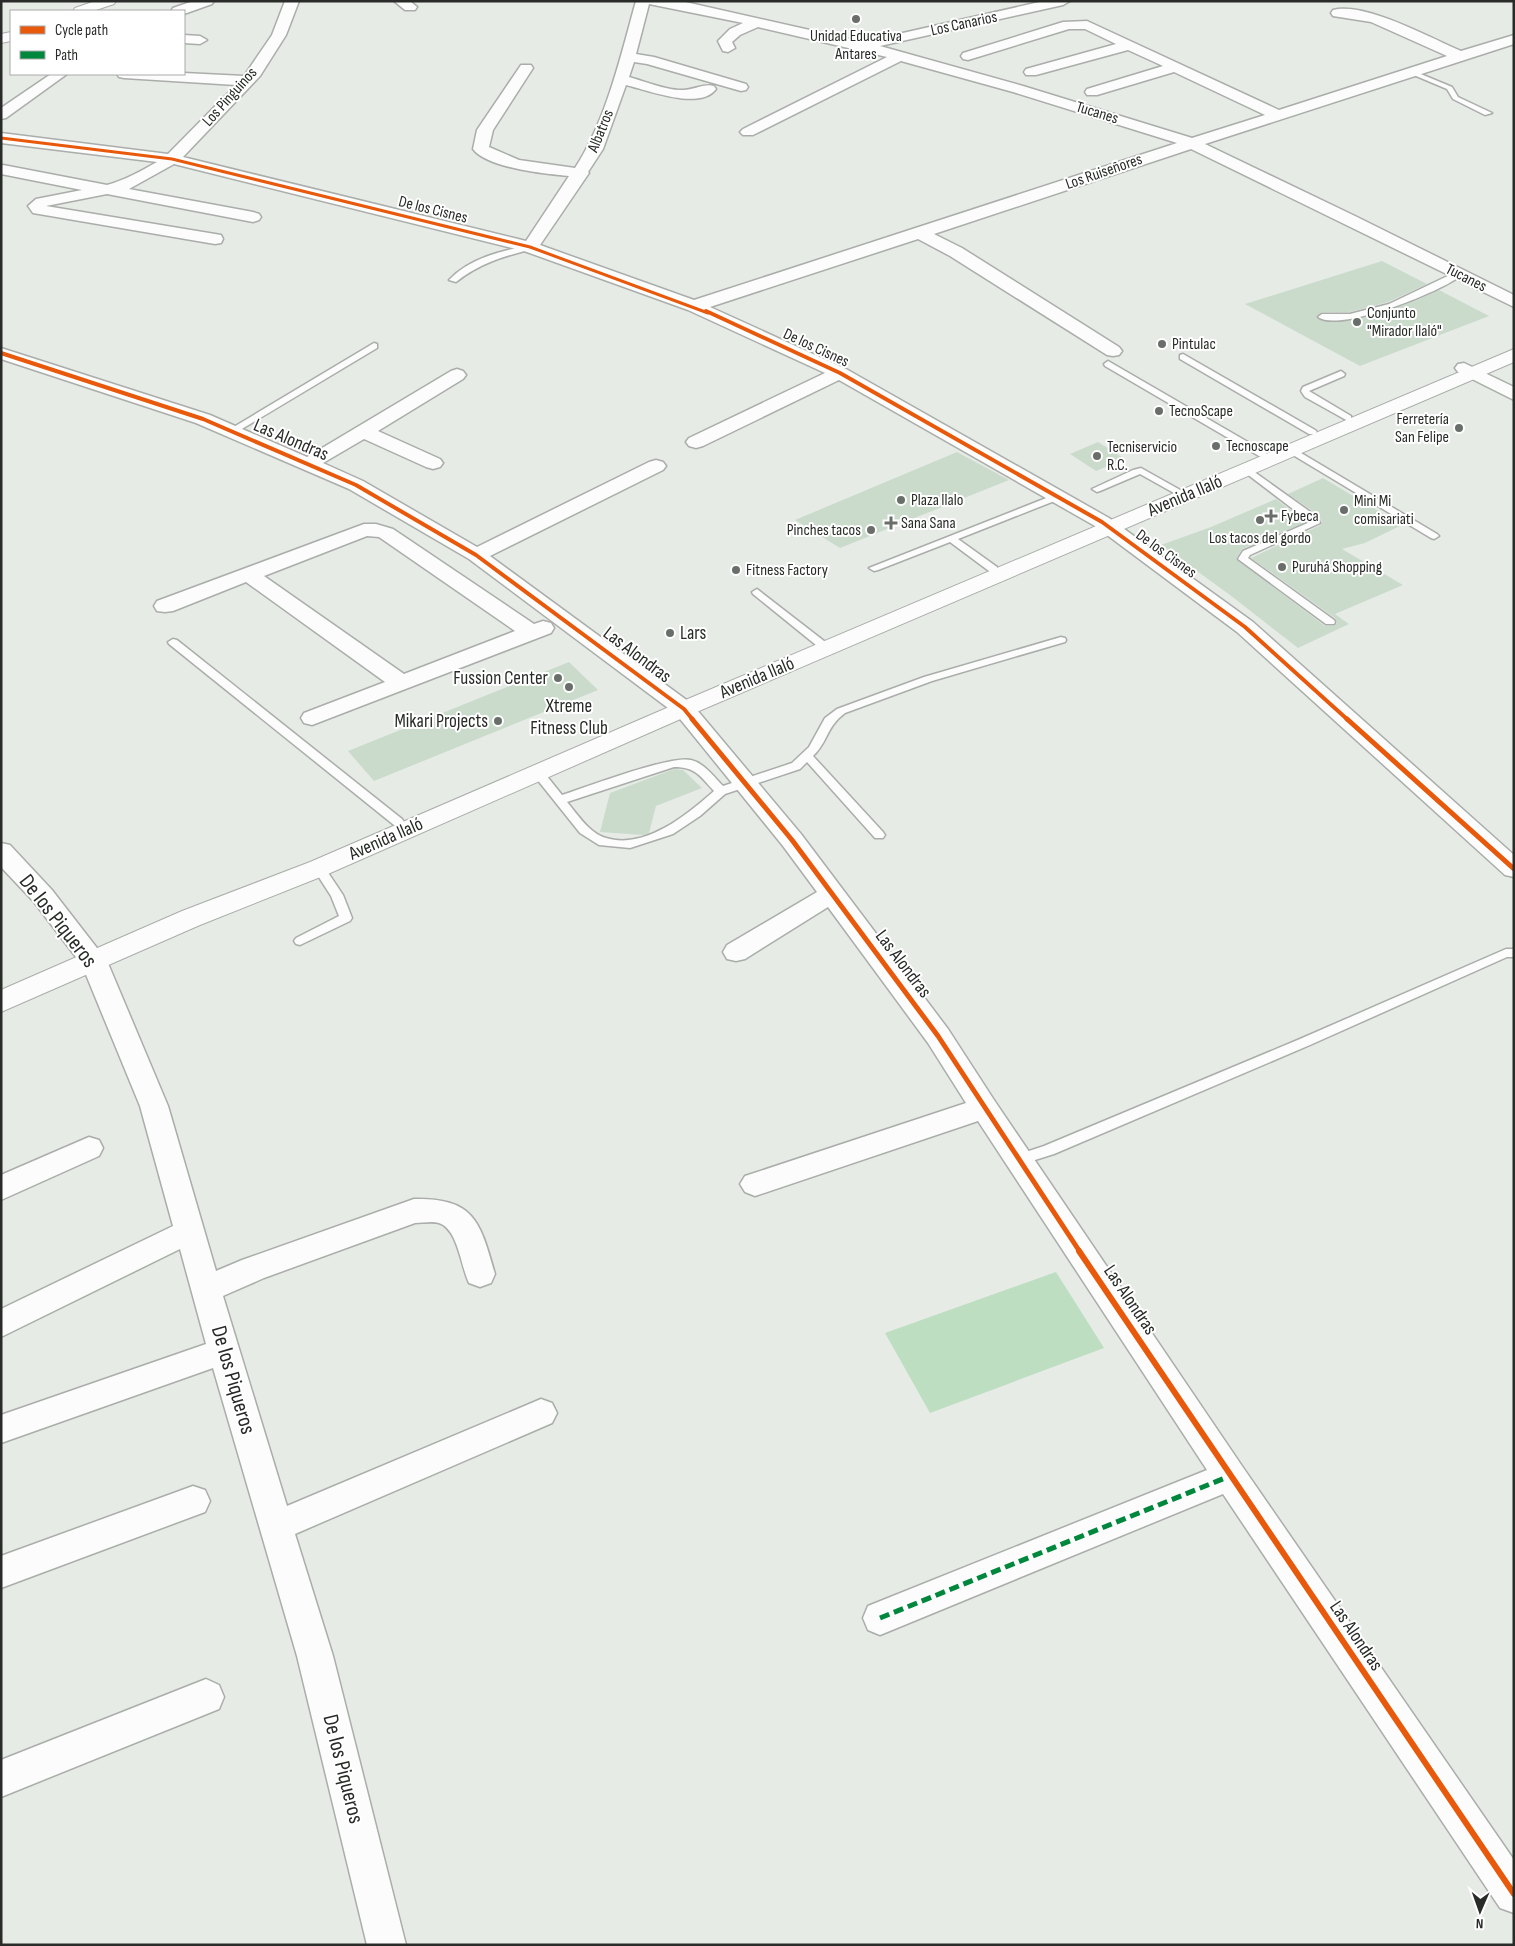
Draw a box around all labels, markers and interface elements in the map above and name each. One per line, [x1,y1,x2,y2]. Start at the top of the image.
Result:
street label: Los Canarios [929,8,999,40]
legend [10,10,185,75]
marker: Unidad Educativa Antares [850,13,862,25]
text: Cycle path [55,21,108,40]
place label: Unidad Educativa Antares [810,27,902,64]
text: Path [55,46,78,65]
street label: Los Pinguinos [199,64,261,130]
street label: Tucanes [1073,98,1121,129]
street label: Albatros [583,107,618,156]
street label: Los Ruiseñores [1063,150,1145,194]
street label: De los Cisnes [397,192,470,228]
street label: Tucanes [1442,260,1490,296]
place label: Conjunto "Mirador Ilaló" [1367,304,1442,341]
marker: Conjunto "Mirador Ilaló" [1351,316,1363,328]
street label: De los Cisnes [780,325,852,372]
place label: Pintulac [1172,335,1216,354]
marker: Pintulac [1156,338,1168,350]
place label: TecnoScape [1169,402,1233,421]
marker: TecnoScape [1153,405,1165,417]
place label: Ferretería San Felipe [1395,410,1449,447]
street label: Las Alondras [250,414,332,466]
marker: Ferretería San Felipe [1453,422,1465,434]
place label: Tecnoscape [1226,437,1289,456]
place label: Tecniservicio R.C. [1107,438,1177,475]
marker: Tecnoscape [1210,440,1222,452]
marker: Tecniservicio R.C. [1091,450,1103,462]
street label: Avenida Ilaló [1143,470,1226,522]
place label: Plaza Ilalo [911,491,963,510]
place label: Mini Mi comisariati [1354,492,1414,529]
marker: Plaza Ilalo [895,494,907,506]
marker: Mini Mi comisariati [1338,504,1350,516]
place label: Fybeca [1281,507,1319,526]
marker: Fybeca [1265,510,1277,522]
place label: Sana Sana [901,514,956,533]
marker: Los tacos del gordo [1254,514,1266,526]
marker: Sana Sana [885,517,897,529]
place label: Pinches tacos [787,521,861,540]
marker: Pinches tacos [865,524,877,536]
street label: De los Cisnes [1132,526,1200,582]
place label: Los tacos del gordo [1209,529,1311,548]
place label: Puruhá Shopping [1292,558,1382,577]
place label: Fitness Factory [746,561,828,580]
marker: Puruhá Shopping [1276,561,1288,573]
marker: Fitness Factory [730,564,742,576]
street label: Las Alondras [598,622,676,688]
place label: Lars [680,622,707,645]
marker: Lars [664,627,676,639]
street label: Avenida Ilaló [715,652,798,704]
place label: Fussion Center [453,667,549,690]
marker: Fussion Center [552,672,564,684]
marker: Xtreme Fitness Club [563,681,575,693]
place label: Xtreme Fitness Club [530,695,608,740]
place label: Mikari Projects [395,710,488,733]
marker: Mikari Projects [492,715,504,727]
street label: Avenida Ilaló [344,812,427,866]
street label: De los Piqueros [13,869,103,973]
street label: Las Alondras [870,925,936,1003]
street label: Las Alondras [1098,1261,1162,1339]
street label: De los Piqueros [205,1323,261,1437]
street label: Las Alondras [1324,1597,1388,1675]
street label: De los Piqueros [316,1712,370,1826]
north arrow [1455,1886,1505,1936]
text: N [1476,1915,1484,1932]

